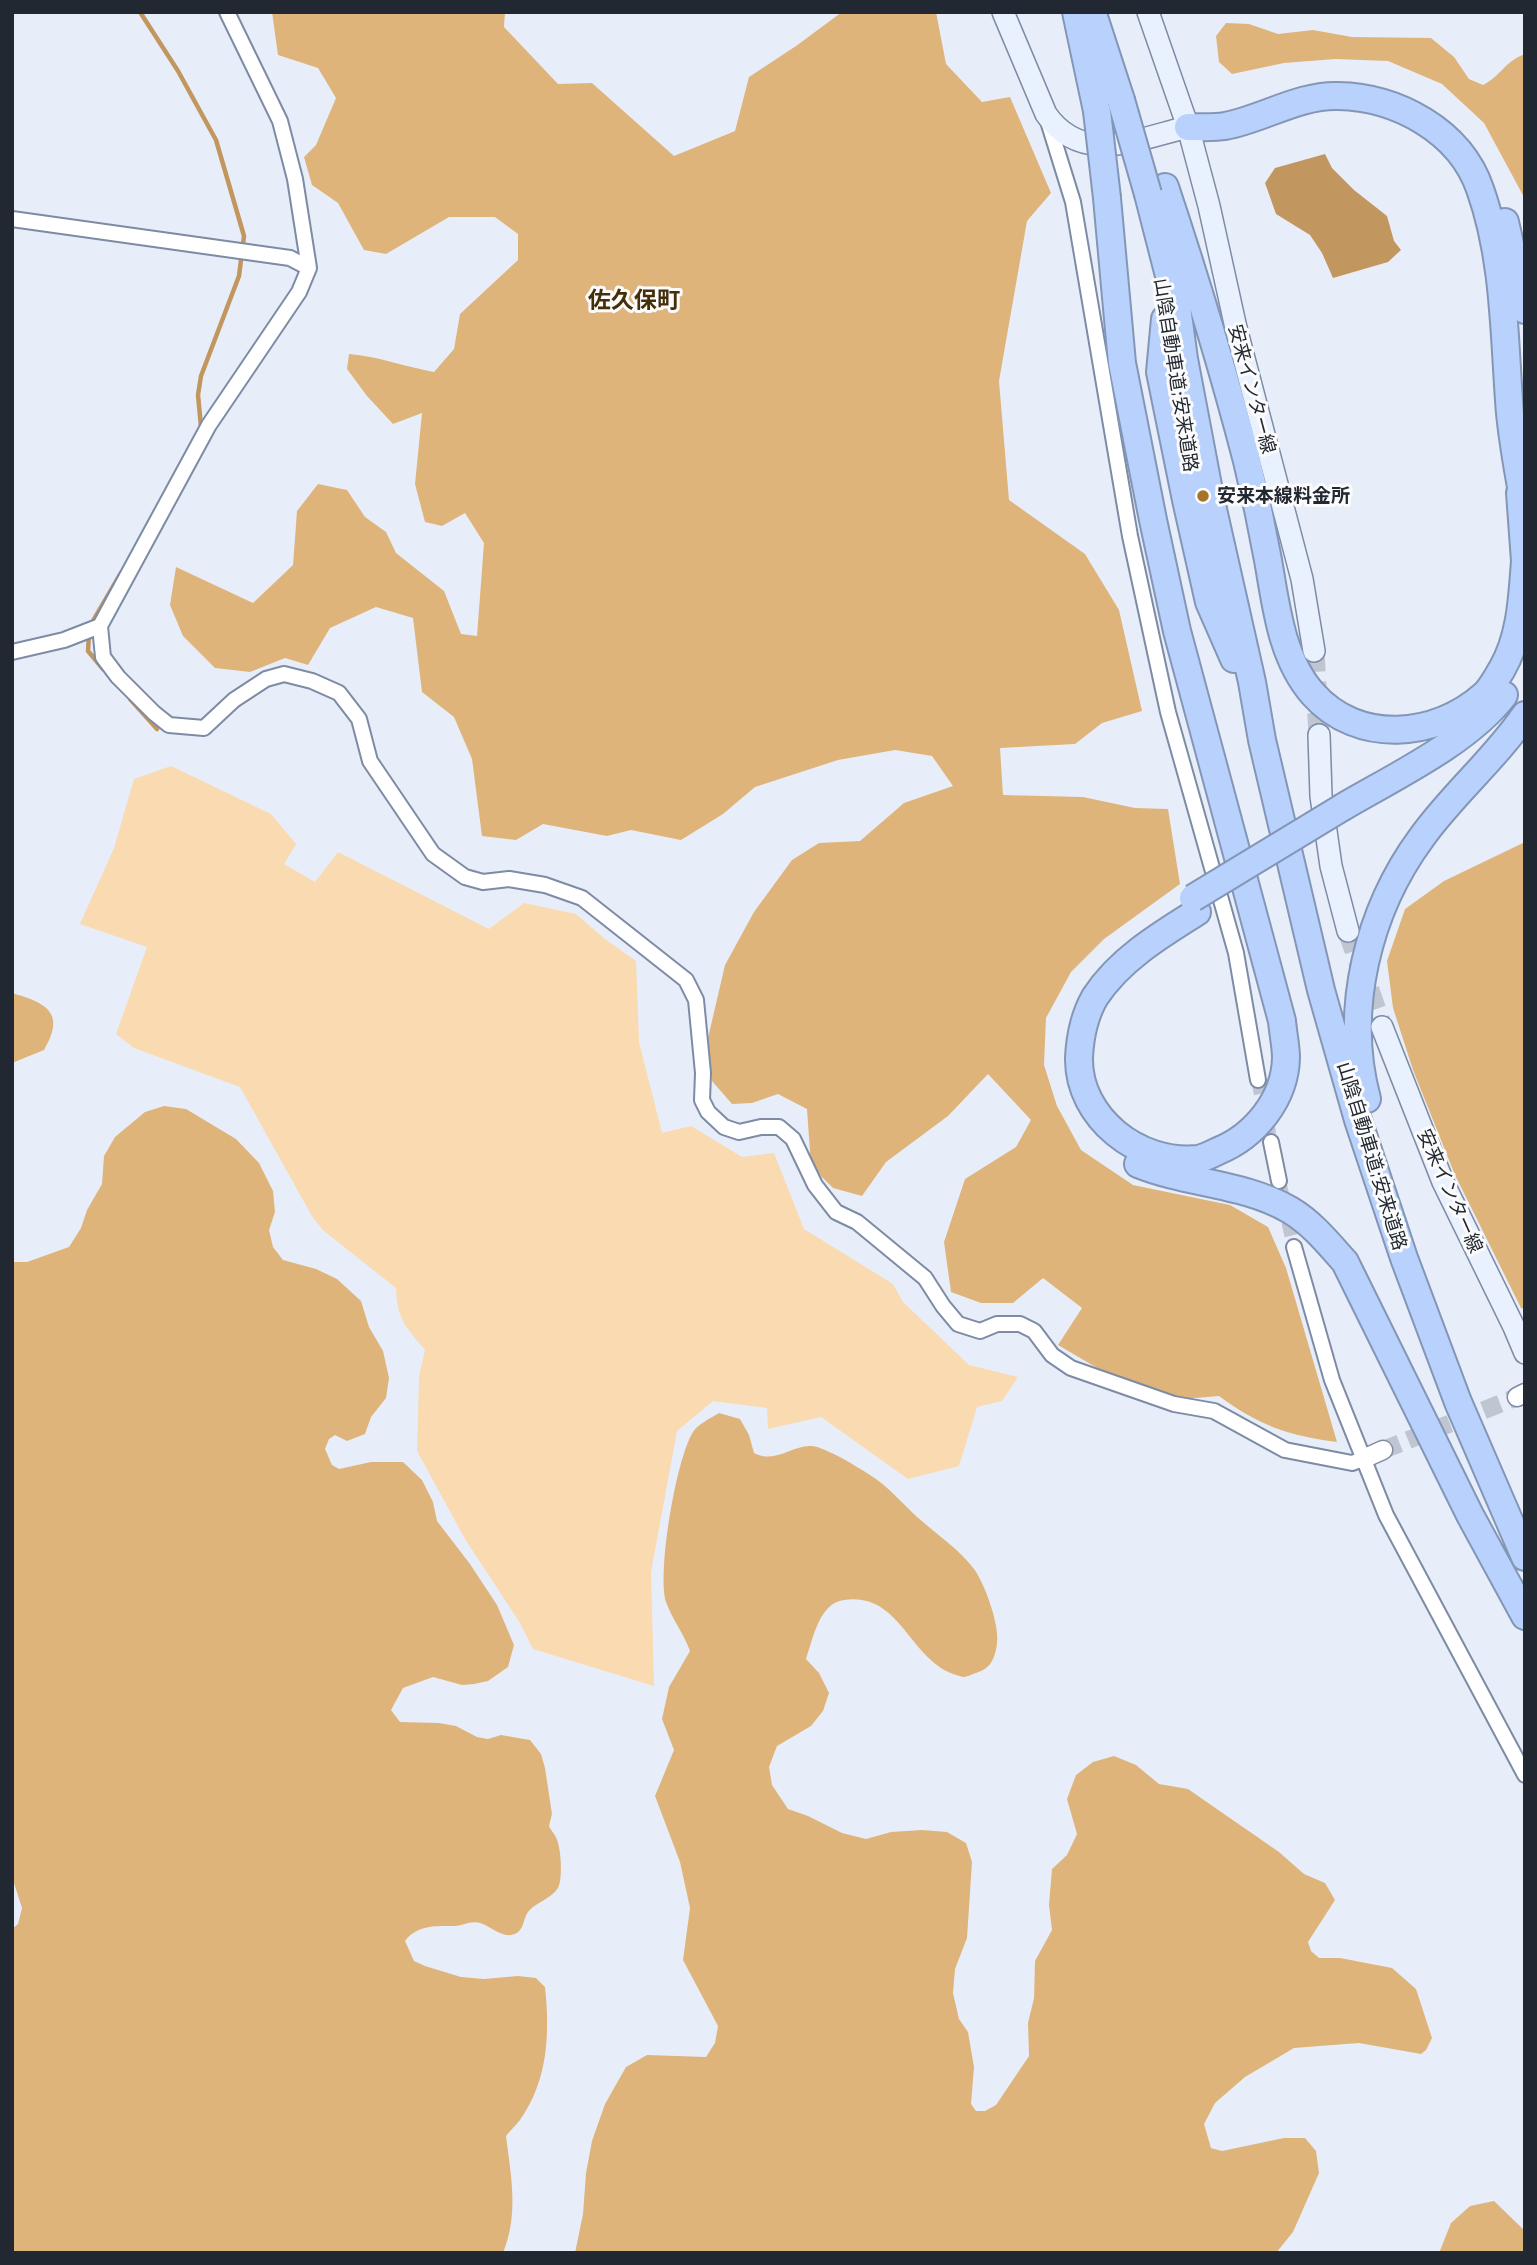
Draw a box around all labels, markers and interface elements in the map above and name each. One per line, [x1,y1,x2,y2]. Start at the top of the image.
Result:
street label: 山陰自動車道;安来道路 [1149,276,1203,474]
district label: 佐久保町 [588,286,680,314]
street label: 安来インター線 [1224,322,1280,456]
place label: 安来本線料金所 [1217,485,1350,507]
marker: 安来本線料金所 [1195,488,1211,504]
street label: 山陰自動車道;安来道路 [1332,1059,1412,1253]
street label: 安来インター線 [1413,1126,1487,1256]

